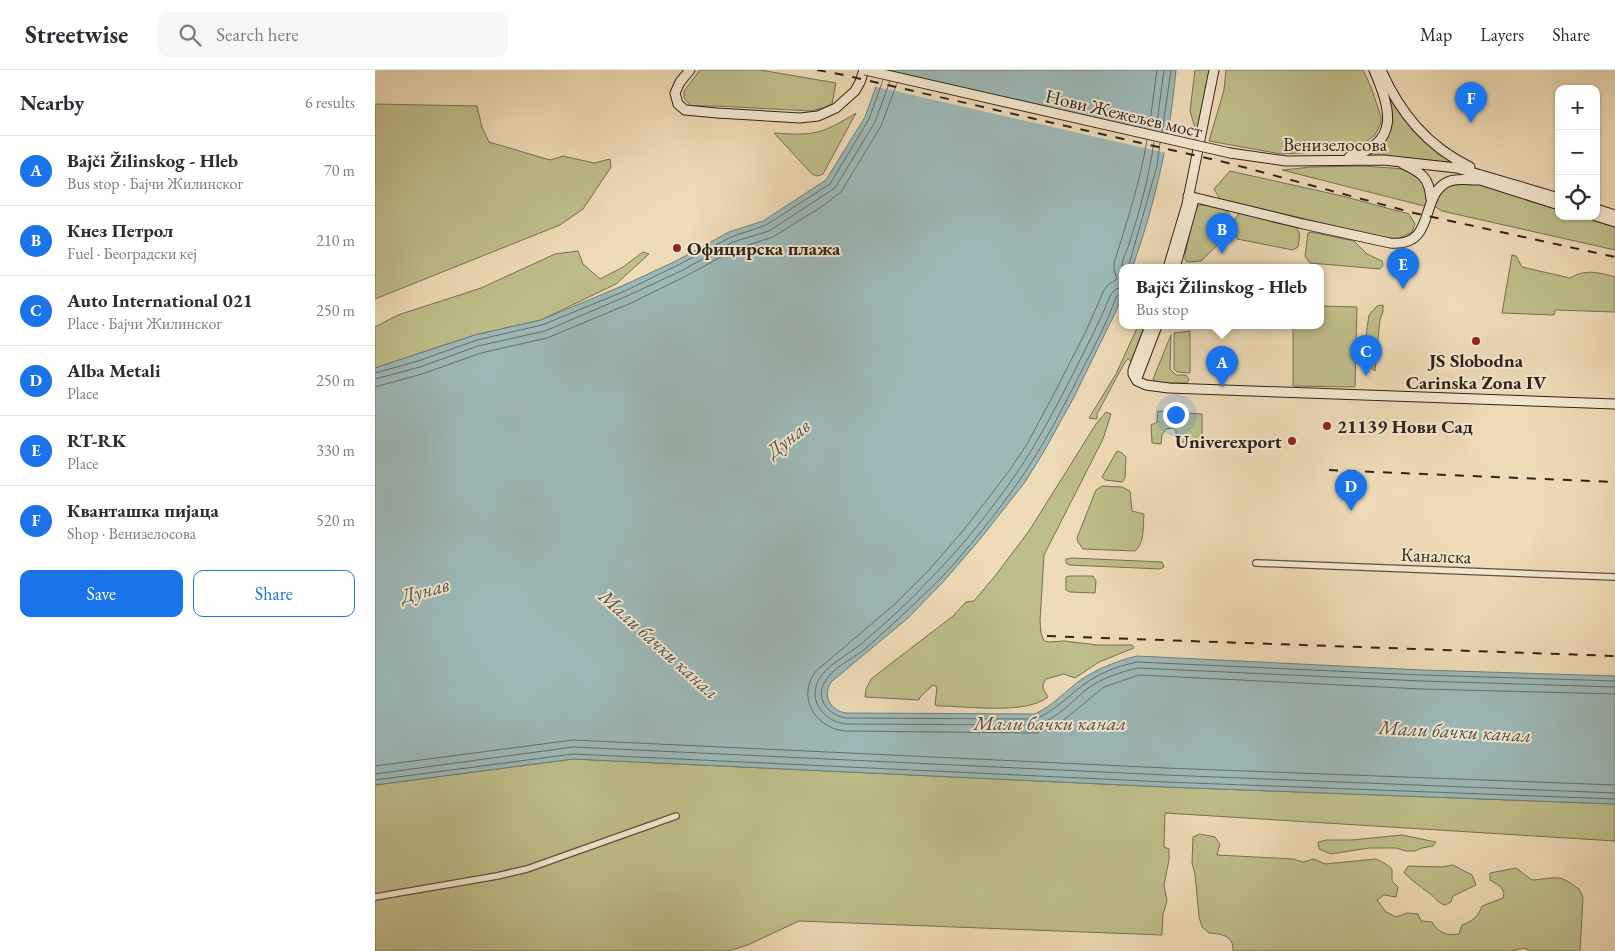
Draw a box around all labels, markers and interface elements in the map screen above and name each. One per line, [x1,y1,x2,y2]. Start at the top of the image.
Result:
search box [158,12,508,57]
text: Streetwise [25,19,128,50]
icon: search [176,21,204,49]
text: Search here [216,22,299,47]
text: Map [1420,23,1452,46]
text: Layers [1480,23,1524,46]
text: Share [1552,23,1590,46]
pin: F [1455,82,1487,123]
street label: Нови Жежељев мост [1043,83,1205,144]
map controls [1555,85,1600,220]
button: + [1555,85,1600,130]
text: Nearby [20,89,84,116]
text: 6 results [305,92,355,113]
button: − [1555,130,1600,175]
street label: Венизелосова [1283,132,1387,157]
text: Bajči Žilinskog - Hleb [67,148,238,173]
text: A [30,160,42,181]
text: 70 m [324,160,355,181]
text: Bus stop · Бајчи Жилинског [67,173,243,194]
button: locate [1555,175,1600,220]
pin: B [1206,213,1238,254]
text: Кнез Петрол [67,218,173,243]
text: B [31,230,41,251]
text: 210 m [316,230,355,251]
place label: Официрска плажа [687,236,841,261]
marker: Официрска плажа [671,242,683,254]
text: Fuel · Београдски кеј [67,243,197,264]
pin: E [1387,248,1419,289]
popup [1119,264,1324,329]
text: Bajči Žilinskog - Hleb [1136,274,1307,299]
text: Auto International 021 [67,288,253,313]
text: Bus stop [1136,299,1189,320]
text: C [30,300,42,321]
text: 250 m [316,300,355,321]
text: Place · Бајчи Жилинског [67,313,222,334]
pin: C [1350,335,1382,376]
marker: JS Slobodna Carinska Zona IV [1470,335,1482,347]
pin: A [1206,346,1238,387]
place label: JS Slobodna Carinska Zona IV [1406,348,1547,395]
text: Alba Metali [67,358,161,383]
text: D [30,370,42,391]
text: 250 m [316,370,355,391]
text: Place [67,383,99,404]
your location [1163,402,1189,428]
water label: Дунав [759,412,816,465]
place label: 21139 Нови Сад [1337,414,1473,439]
marker: 21139 Нови Сад [1321,420,1333,432]
text: RT-RK [67,428,126,453]
place label: Univerexport [1175,429,1282,454]
marker: Univerexport [1286,435,1298,447]
text: E [31,440,41,461]
text: 330 m [316,440,355,461]
text: Place [67,453,99,474]
pin: D [1335,470,1367,511]
text: Кванташка пијаца [67,498,219,523]
text: F [32,510,40,531]
text: 520 m [316,510,355,531]
text: Shop · Венизелосова [67,523,196,544]
street label: Каналска [1400,542,1472,569]
button: Save [20,570,183,617]
button: Share [193,570,355,617]
water label: Дунав [396,571,452,609]
water label: Мали бачки канал [593,582,725,705]
water label: Мали бачки канал [973,710,1126,736]
water label: Мали бачки канал [1377,714,1532,748]

